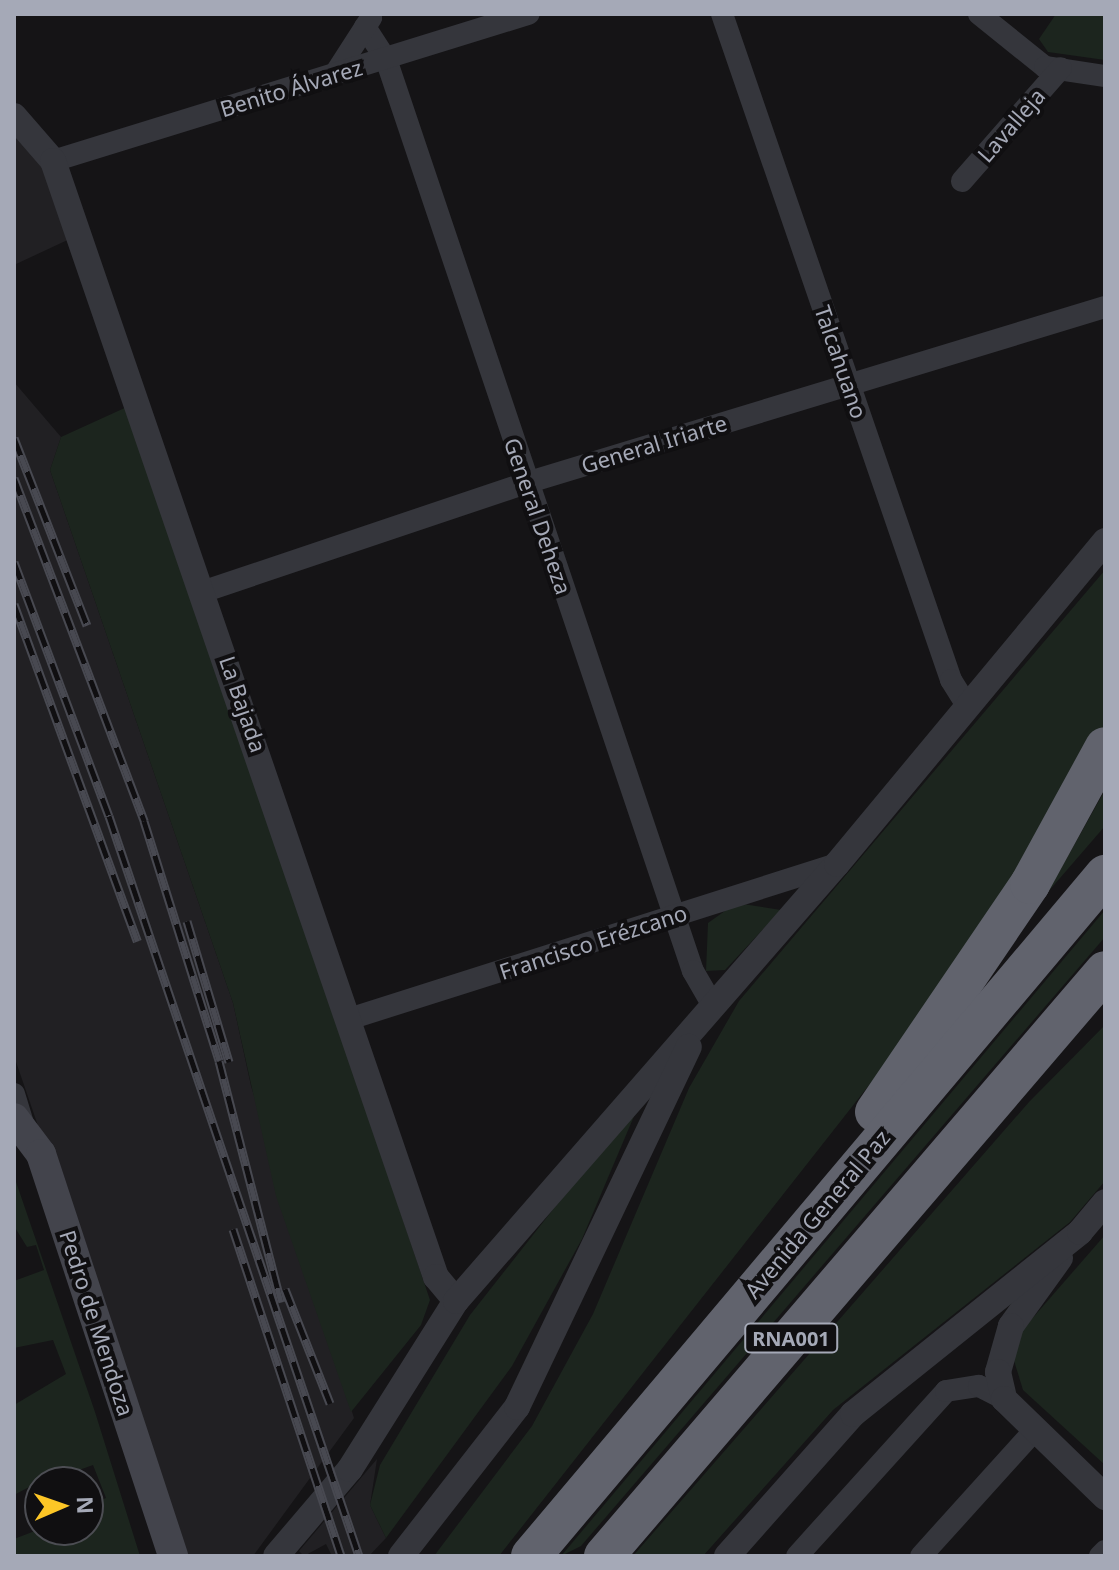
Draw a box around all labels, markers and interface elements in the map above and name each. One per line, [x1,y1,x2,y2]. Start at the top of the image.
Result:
street label: Benito Álvarez [217,54,365,122]
street label: Lavalleja [972,83,1050,167]
street label: Talcahuano [809,302,873,422]
street label: General Iriarte [578,409,730,479]
street label: General Deheza [499,434,577,598]
street label: La Bajada [214,652,272,756]
street label: Francisco Erézcano [496,899,690,985]
street label: Avenida General Paz [739,1125,895,1303]
street label: Pedro de Mendoza [54,1227,140,1419]
road number: RNA001 [743,1322,839,1354]
north arrow [24,1466,104,1546]
text: N [71,1496,101,1515]

